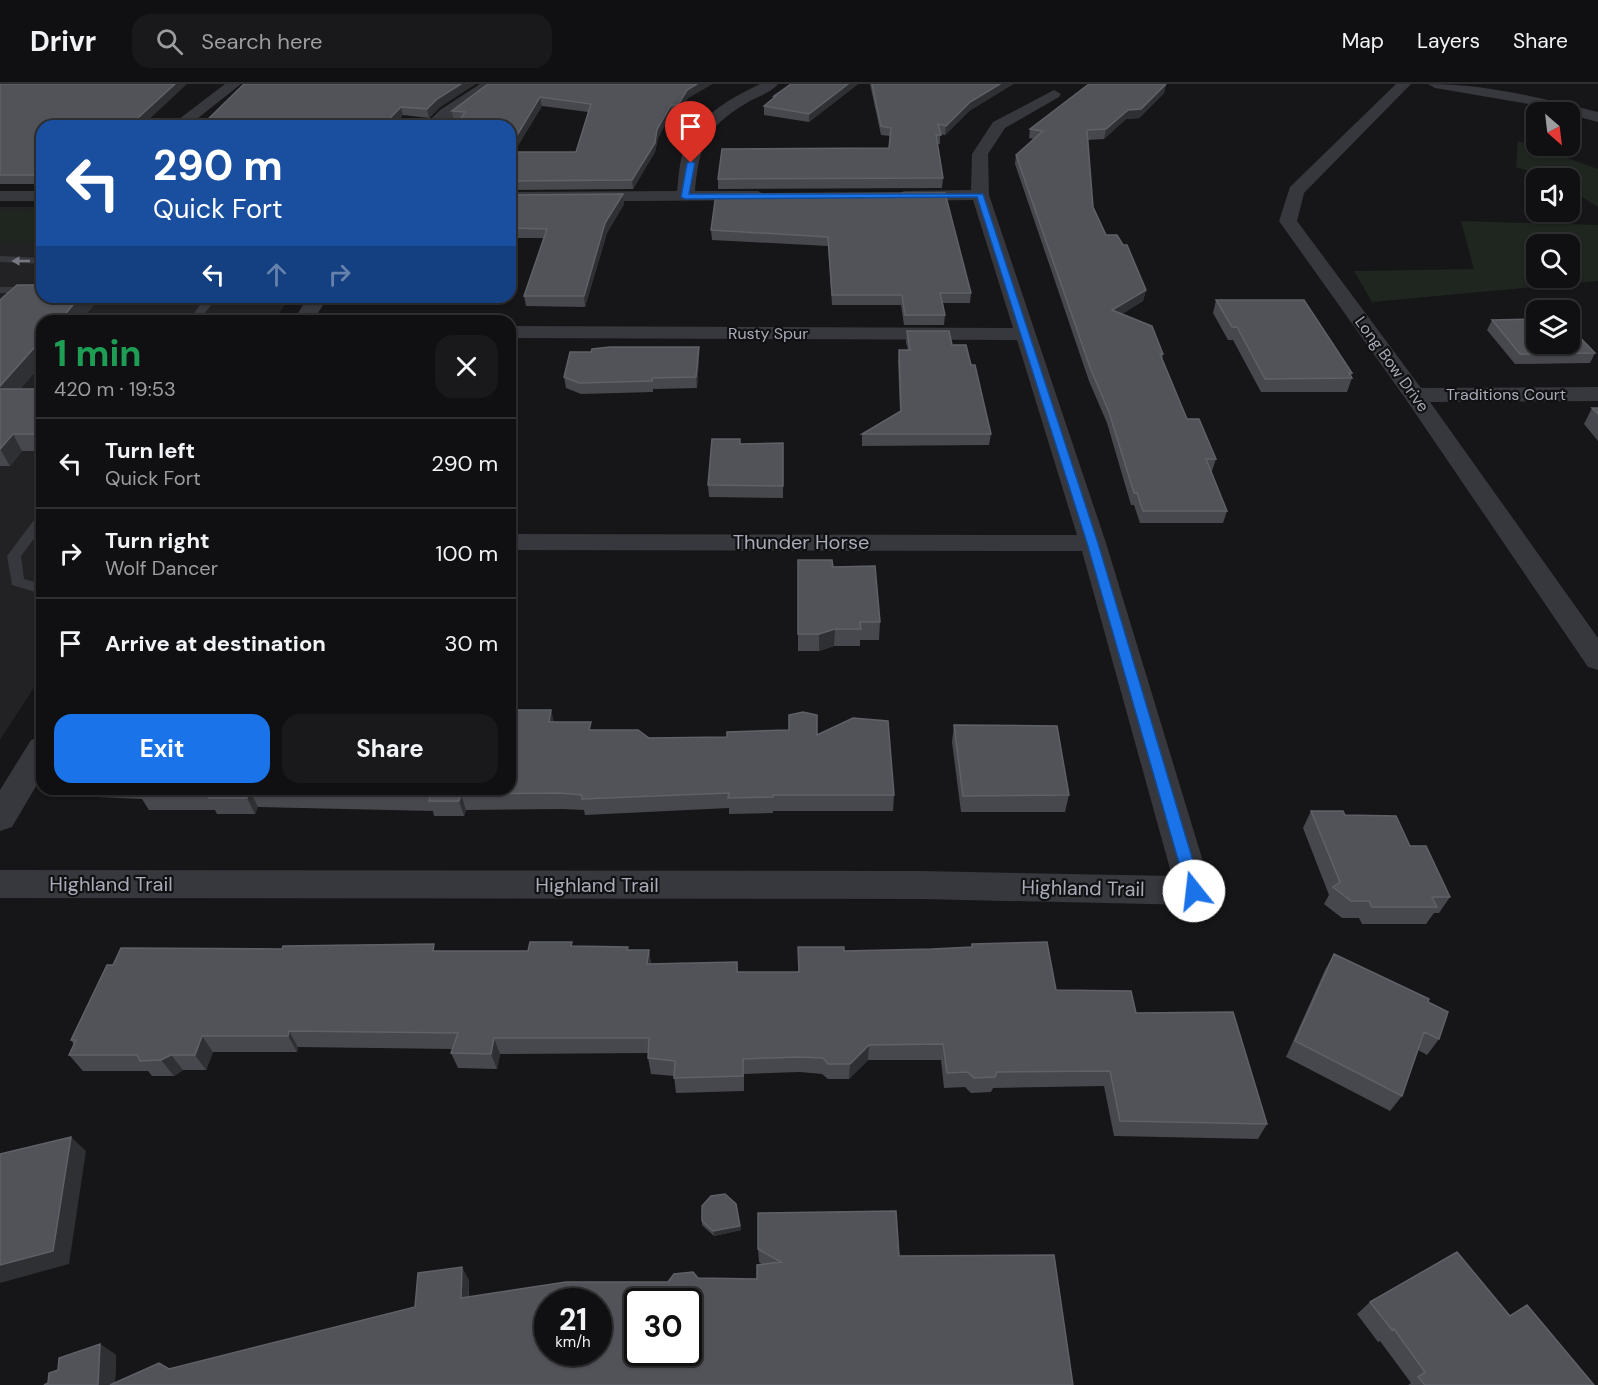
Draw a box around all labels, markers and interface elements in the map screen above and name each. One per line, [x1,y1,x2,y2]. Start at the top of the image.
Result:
search box [132,14,552,68]
text: Drivr [30,23,96,60]
icon: search [153,25,186,58]
text: Search here [201,27,323,56]
text: Map [1342,27,1384,55]
text: Layers [1417,27,1480,55]
text: Share [1513,27,1568,55]
pin [665,101,716,163]
north arrow [1526,102,1580,156]
map controls [1526,102,1580,354]
icon: arrive [674,110,707,143]
text: 290 m [153,138,283,193]
icon: left [54,144,132,222]
button: sound [1526,168,1580,222]
text: Quick Fort [153,191,283,226]
button: search [1526,234,1580,288]
one-way arrow [11,256,30,266]
icon: left [197,258,230,291]
icon: ahead [260,258,293,291]
icon: right [323,258,356,291]
button: layers [1526,300,1580,354]
street label: Long Bow Drive [1350,312,1434,416]
street label: Rusty Spur [728,323,808,344]
text: 1 min [54,330,142,377]
button: close [435,335,498,398]
text: 420 m · 19:53 [54,376,176,402]
street label: Traditions Court [1446,384,1566,405]
text: Turn left [105,436,195,465]
icon: left [54,447,87,480]
text: 290 m [431,449,498,478]
text: Quick Fort [105,465,201,491]
text: Turn right [105,526,210,555]
street label: Thunder Horse [733,529,869,555]
icon: right [54,537,87,570]
text: 100 m [436,539,498,568]
text: Wolf Dancer [105,555,218,581]
icon: arrive [54,627,87,660]
text: Arrive at destination [105,629,326,658]
text: 30 m [444,629,498,658]
button: Exit [54,714,270,783]
button: Share [282,714,498,783]
position arrow [1162,859,1226,923]
street label: Highland Trail [49,871,173,897]
street label: Highland Trail [535,872,659,898]
street label: Highland Trail [1021,874,1145,902]
speed limit sign: 30 [624,1288,702,1366]
text: 21 [559,1300,587,1339]
text: km/h [555,1332,591,1352]

